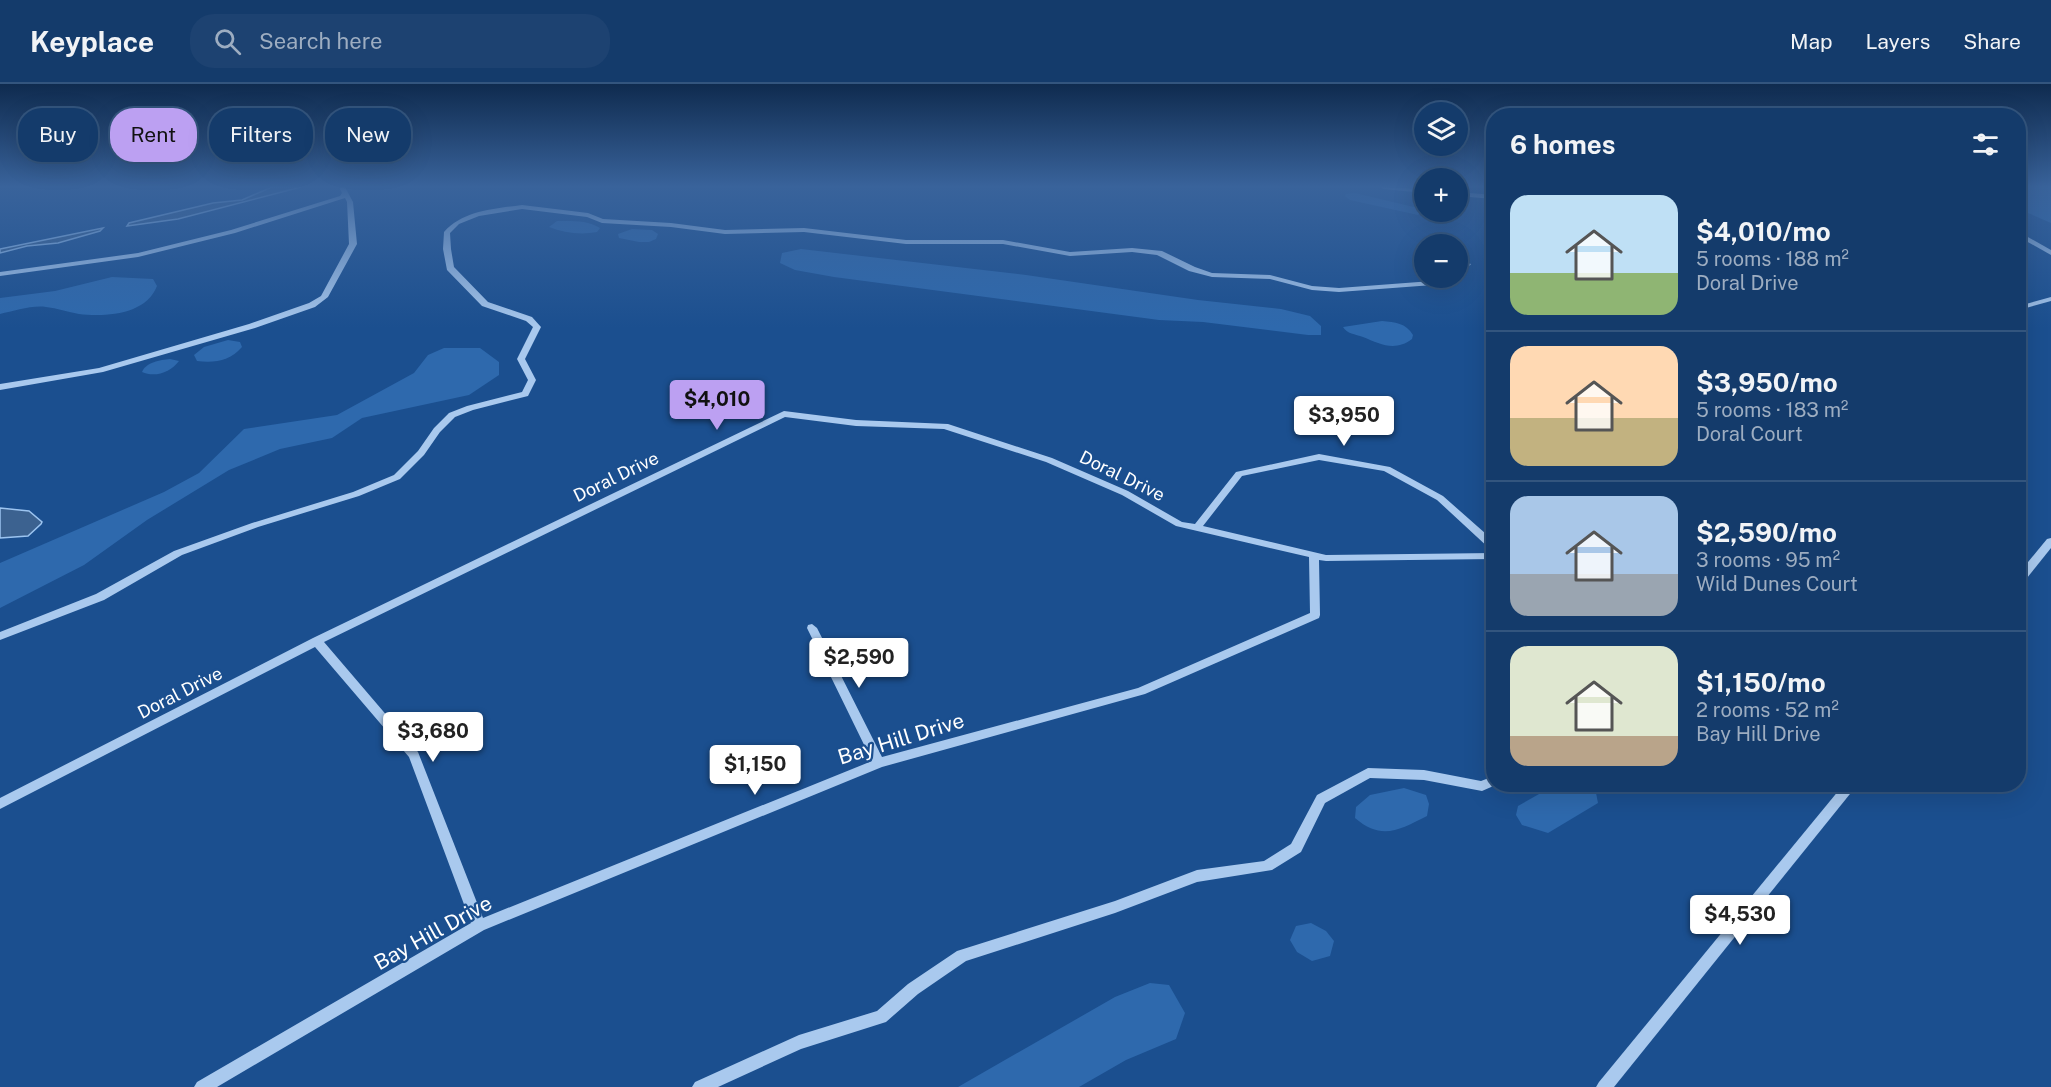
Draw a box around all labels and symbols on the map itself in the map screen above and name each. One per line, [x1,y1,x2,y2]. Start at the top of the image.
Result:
pin: $4,010 [668,380,766,431]
pin: $3,950 [1295,396,1393,447]
street label: Doral Drive [1076,446,1168,505]
street label: Doral Drive [570,447,662,506]
pin: $2,590 [810,638,908,689]
street label: Doral Drive [134,662,226,723]
street label: Bay Hill Drive [835,707,967,770]
pin: $3,680 [384,712,482,763]
pin: $1,150 [706,745,804,796]
street label: Bay Hill Drive [369,890,496,975]
pin: $4,530 [1691,895,1789,946]

